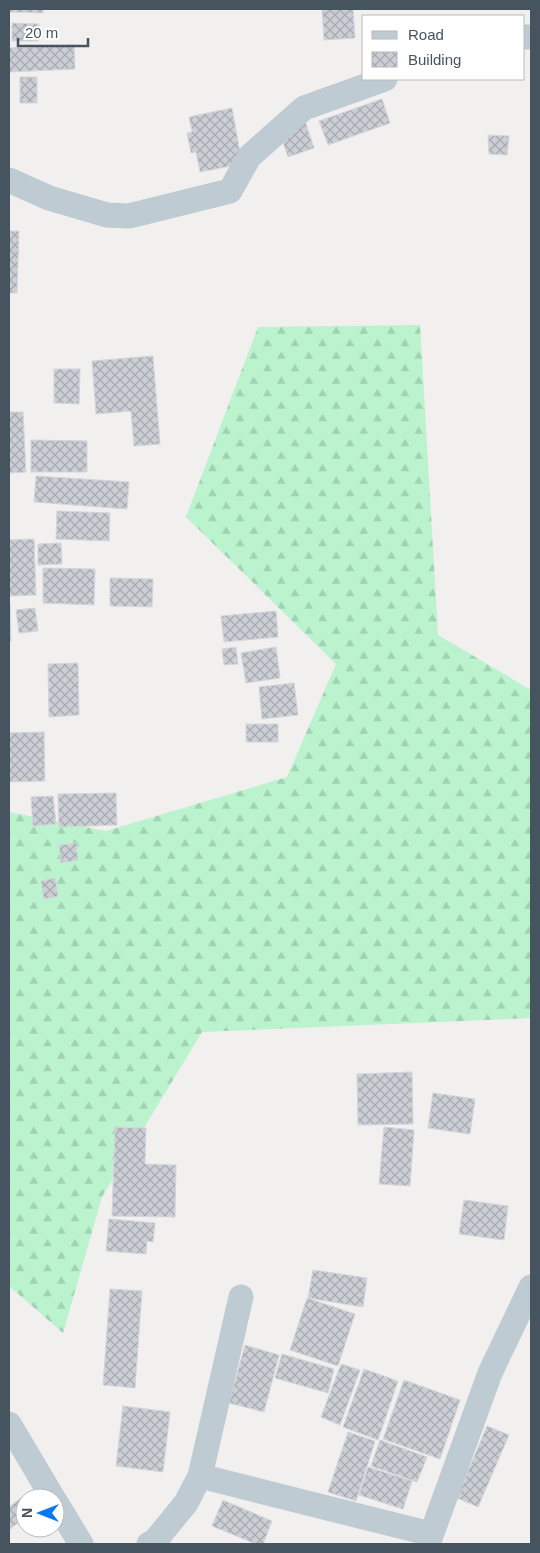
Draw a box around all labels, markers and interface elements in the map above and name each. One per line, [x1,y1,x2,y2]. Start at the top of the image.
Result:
scale bar [18,15,88,47]
legend [362,15,525,80]
text: 20 m [25,24,58,41]
text: Road [408,26,444,43]
text: Building [408,51,461,68]
north arrow [15,1488,65,1538]
text: N [19,1508,35,1518]

